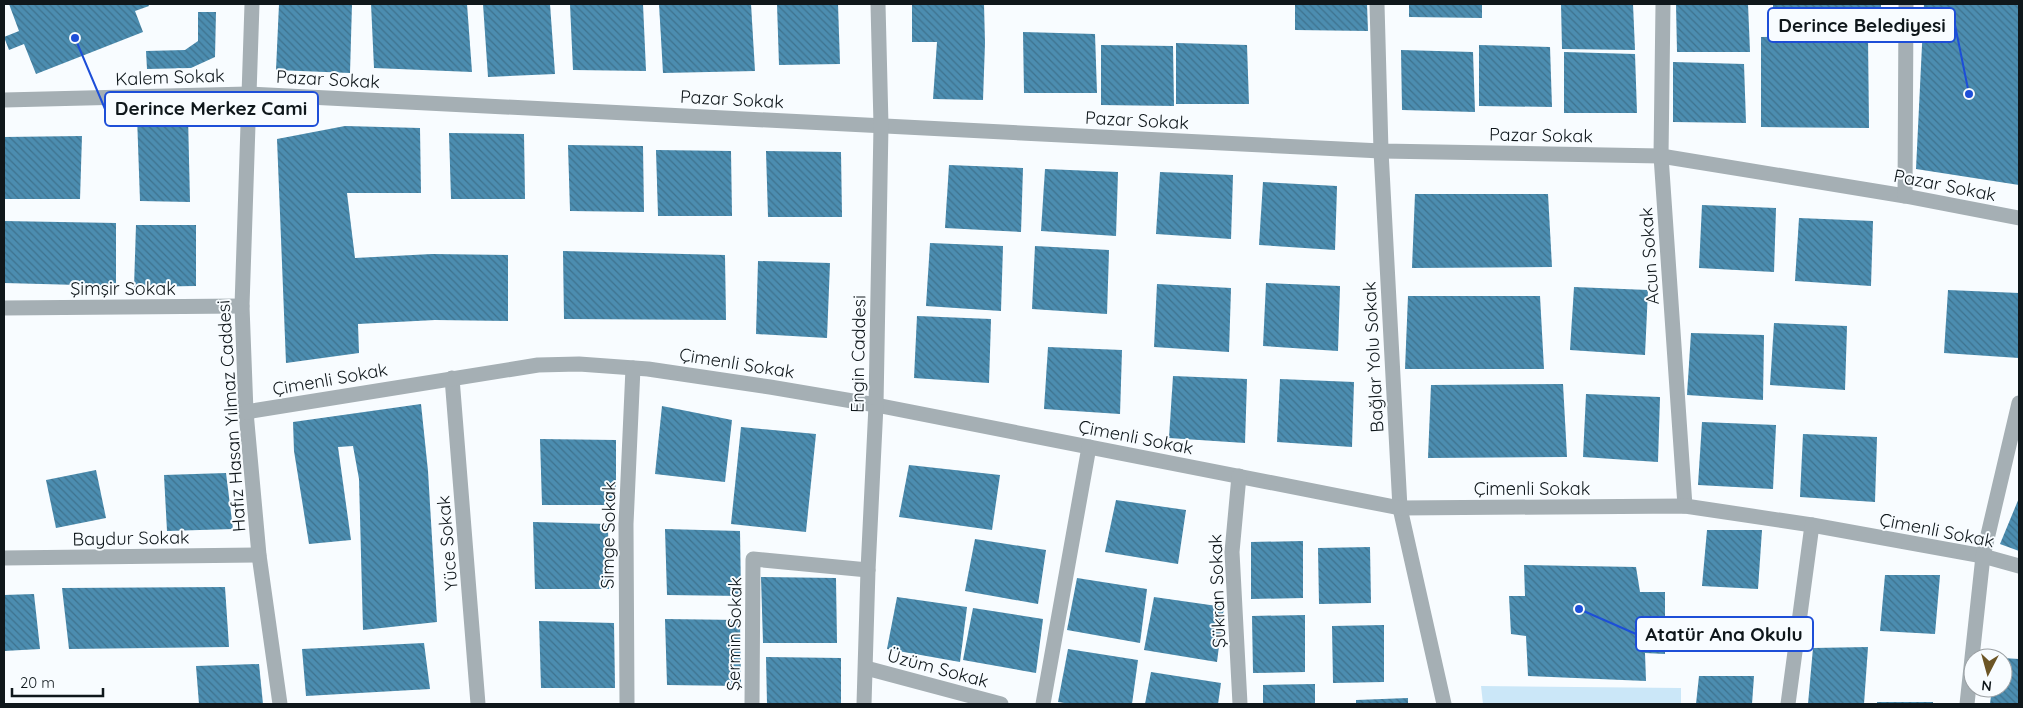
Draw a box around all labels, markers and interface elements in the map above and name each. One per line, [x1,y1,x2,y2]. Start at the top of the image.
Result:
callout: Derince Belediyesi [1768,8,1955,42]
text: Derince Belediyesi [1778,13,1946,37]
street label: Kalem Sokak [115,64,225,90]
street label: Pazar Sokak [275,65,381,93]
street label: Pazar Sokak [679,85,785,113]
callout: Derince Merkez Cami [105,92,318,126]
text: Derince Merkez Cami [115,96,307,120]
street label: Pazar Sokak [1084,106,1190,134]
street label: Pazar Sokak [1489,123,1593,147]
street label: Pazar Sokak [1892,164,1998,206]
street label: Acun Sokak [1634,207,1664,305]
street label: Şimşir Sokak [70,277,176,300]
street label: Bağlar Yolu Sokak [1358,281,1388,433]
street label: Engin Caddesi [845,295,871,413]
street label: Hafız Hasan Yılmaz Caddesi [211,299,251,533]
street label: Çimenli Sokak [678,343,796,383]
street label: Çimenli Sokak [271,358,389,400]
street label: Çimenli Sokak [1077,415,1195,459]
street label: Çimenli Sokak [1474,477,1590,500]
street label: Simge Sokak [596,481,620,589]
street label: Yüce Sokak [431,494,463,592]
street label: Çimenli Sokak [1878,508,1996,552]
street label: Baydur Sokak [72,525,190,551]
street label: Şükran Sokak [1204,534,1230,648]
street label: Şermin Sokak [722,577,746,691]
callout: Atatür Ana Okulu [1636,617,1813,651]
text: Atatür Ana Okulu [1645,622,1803,646]
street label: Üzüm Sokak [885,643,991,693]
north arrow [1963,648,2013,698]
scale bar [12,666,104,698]
text: 20 m [20,673,55,692]
text: N [1981,676,1993,695]

